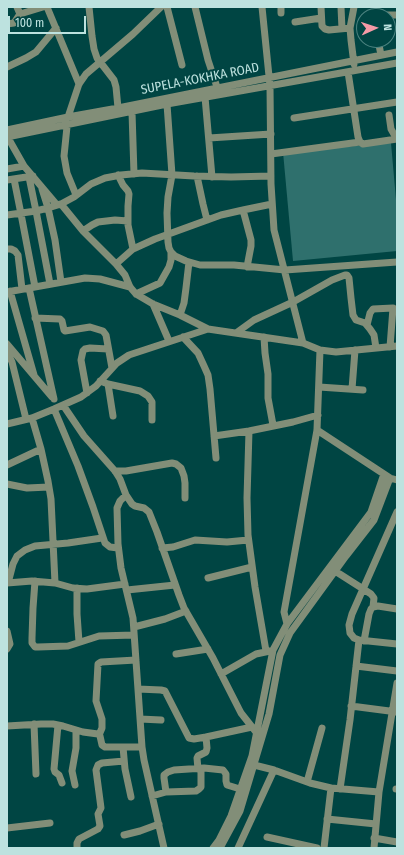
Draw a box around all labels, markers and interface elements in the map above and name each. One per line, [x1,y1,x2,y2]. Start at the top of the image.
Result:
scale bar [10,8,88,34]
north arrow [356,8,396,48]
text: 100 m [15,16,44,30]
text: N [381,24,394,31]
street label: SUPELA-KOKHKA ROAD [140,60,260,98]

